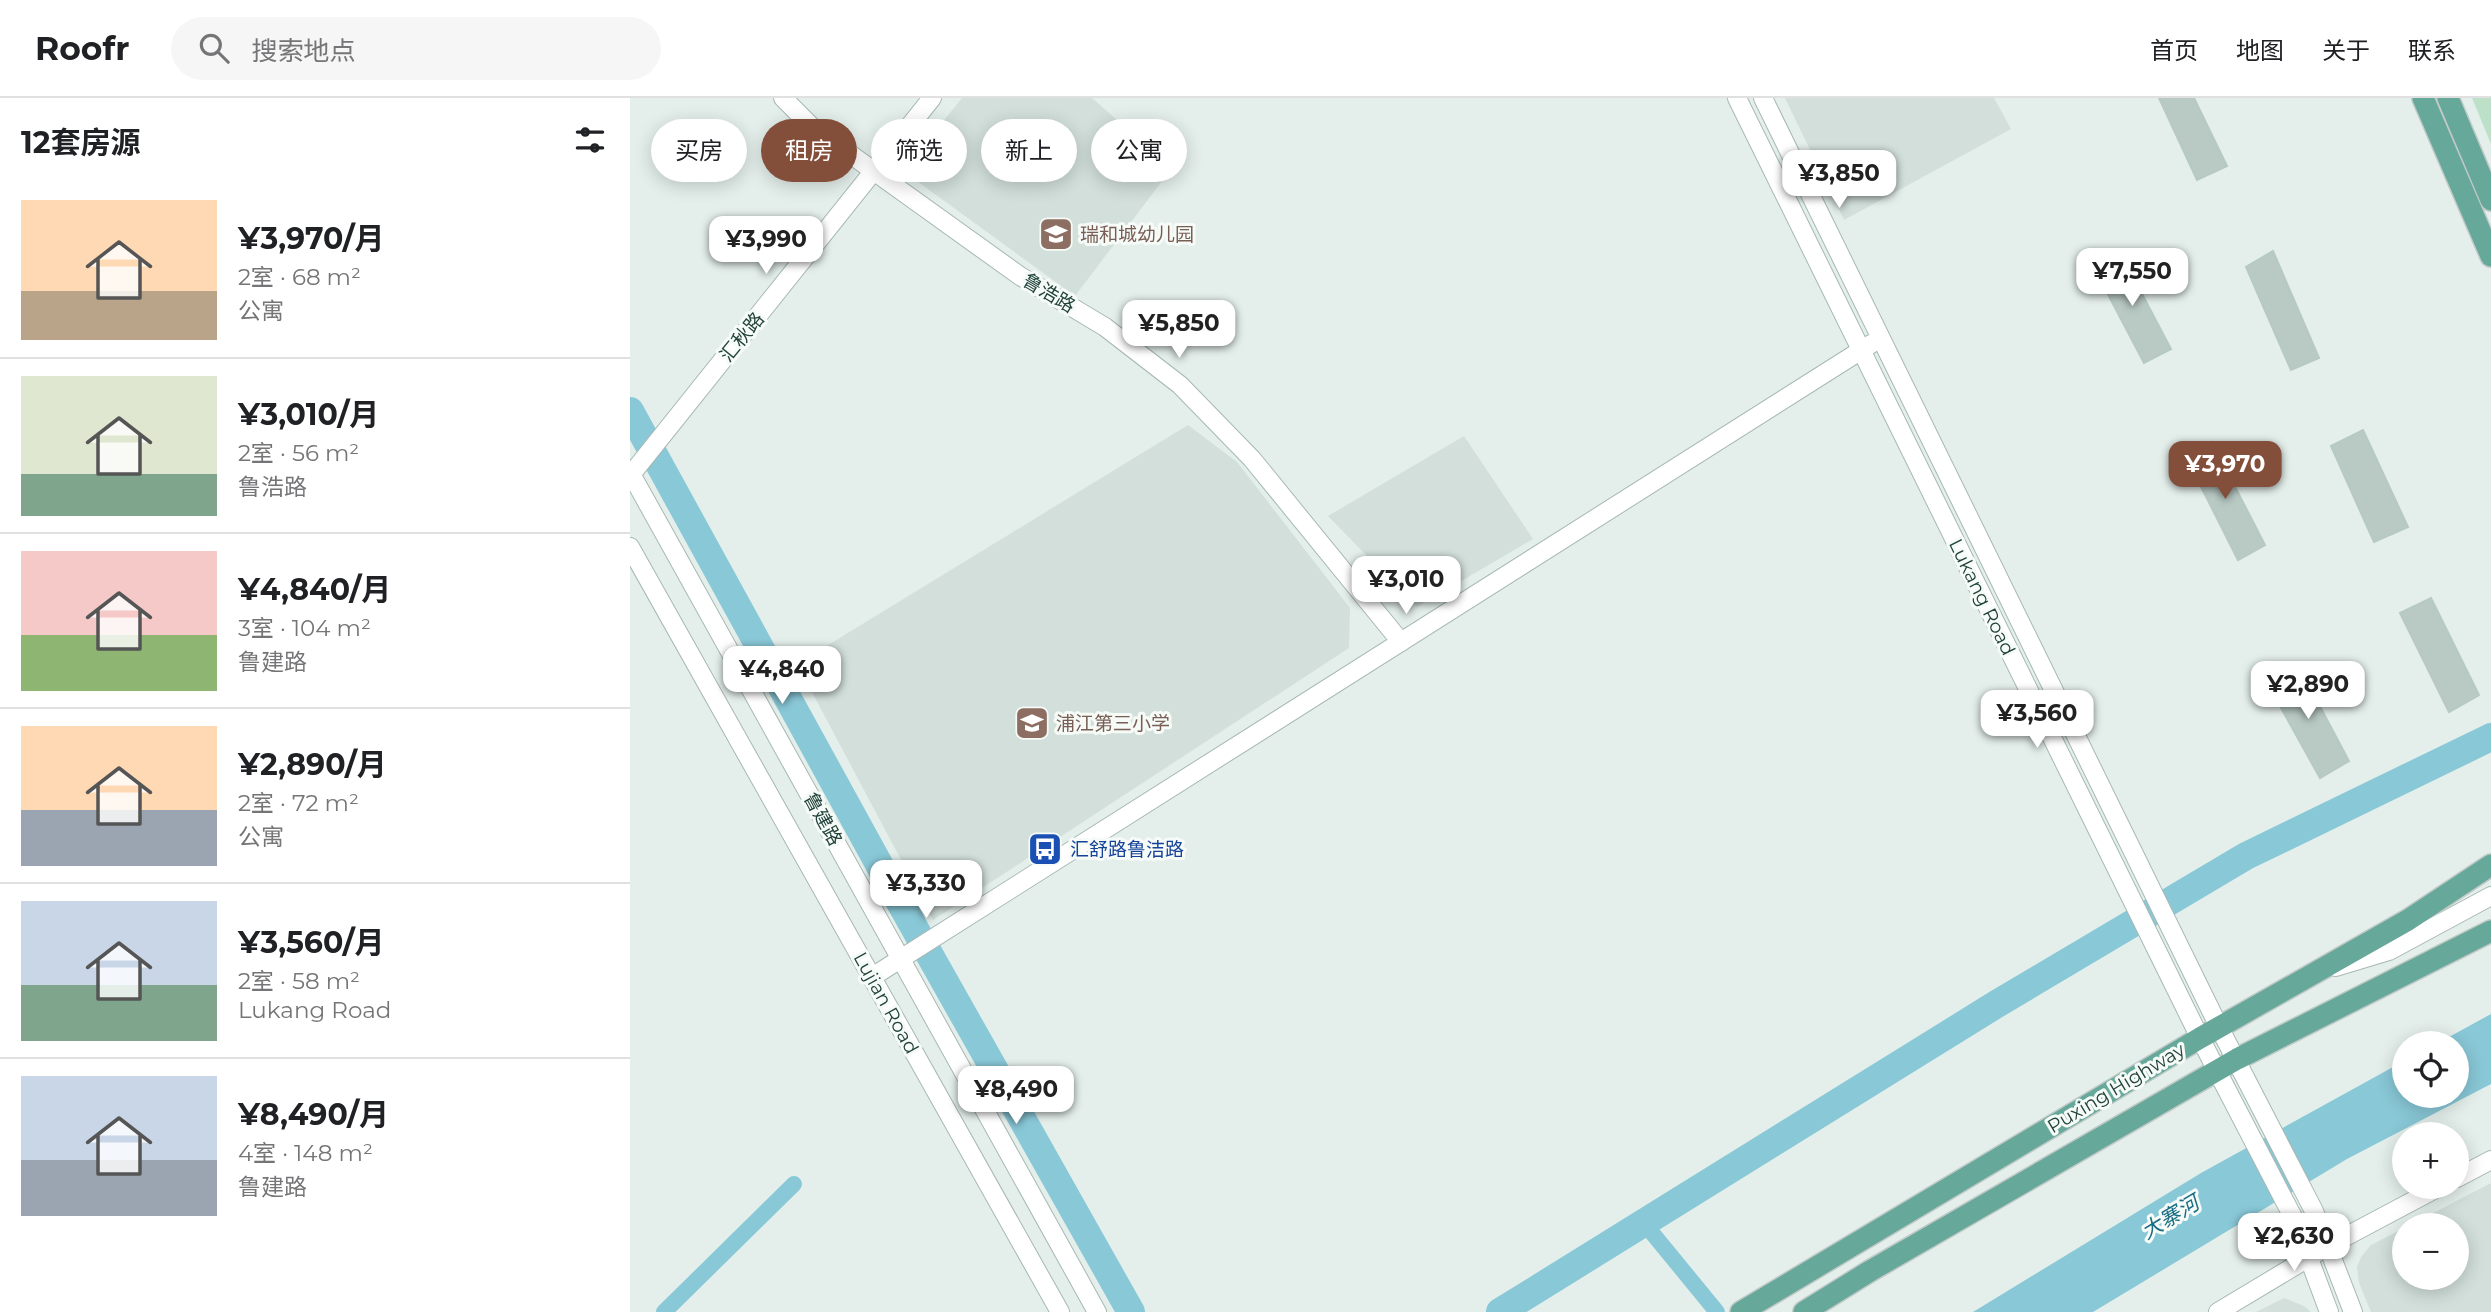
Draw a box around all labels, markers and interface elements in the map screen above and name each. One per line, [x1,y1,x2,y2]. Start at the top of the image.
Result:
search box [171,17,661,80]
text: Roofr [35,28,129,68]
icon: search [195,29,233,67]
text: 搜索地点 [251,35,356,67]
text: 首页 [2150,36,2198,65]
text: 地图 [2236,36,2284,65]
text: 关于 [2322,36,2370,65]
text: 联系 [2408,36,2456,65]
chip: 买房 [651,119,747,182]
chip: 租房 [761,119,857,182]
chip: 筛选 [871,119,967,182]
chip: 新上 [981,119,1077,182]
chip: 公寓 [1091,119,1187,182]
icon: filters [571,121,609,159]
text: 12套房源 [21,124,140,161]
pin: ¥3,850 [1782,150,1896,210]
text: ¥3,850 [1798,159,1880,187]
school or university icon: 瑞和城幼儿园 [1037,215,1075,253]
pin: ¥3,990 [709,216,823,276]
text: ¥3,970/月 [238,220,385,257]
place label: 瑞和城幼儿园 [1080,223,1194,246]
text: ¥3,990 [725,225,807,253]
icon: home [77,228,161,312]
pin: ¥7,550 [2075,248,2189,308]
text: ¥7,550 [2092,257,2172,285]
text: 2室 · 68 m² [238,263,361,291]
street label: 鲁浩路 [1019,268,1079,318]
text: 公寓 [238,297,284,325]
pin: ¥5,850 [1122,300,1236,360]
street label: 汇秋路 [715,308,769,366]
text: ¥5,850 [1138,309,1220,337]
text: ¥3,010/月 [238,396,379,433]
icon: home [77,404,161,488]
text: 2室 · 56 m² [238,439,359,467]
pin: ¥3,970 [2168,442,2282,501]
text: ¥3,970 [2185,450,2265,478]
text: 鲁浩路 [238,473,307,501]
street label: Lukang Road [1944,535,2020,659]
pin: ¥3,010 [1349,556,1463,616]
text: ¥3,010 [1368,565,1444,593]
text: ¥4,840/月 [238,571,391,608]
icon: home [77,579,161,663]
text: 3室 · 104 m² [238,614,371,642]
pin: ¥4,840 [725,646,839,706]
text: 鲁建路 [238,648,307,676]
text: ¥4,840 [739,655,825,683]
pin: ¥2,890 [2251,662,2365,721]
text: ¥2,890 [2267,670,2349,698]
pin: ¥3,560 [1980,690,2094,750]
text: ¥3,560 [1997,699,2077,727]
school or university icon: 浦江第三小学 [1013,704,1051,742]
place label: 浦江第三小学 [1056,712,1170,735]
text: ¥2,890/月 [238,746,387,783]
icon: home [77,754,161,838]
street label: 鲁建路 [799,788,847,850]
text: 2室 · 72 m² [238,789,359,817]
text: 公寓 [238,823,284,851]
bus stop icon: 汇舒路鲁洁路 [1026,830,1064,868]
place label: 汇舒路鲁洁路 [1070,838,1184,861]
pin: ¥3,330 [869,860,983,920]
text: ¥3,330 [886,869,966,897]
text: ¥3,560/月 [238,924,385,961]
icon: home [77,929,161,1013]
street label: Lujian Road [849,948,923,1058]
text: 2室 · 58 m² [238,967,360,995]
text: Lukang Road [238,996,391,1024]
map controls [2392,1031,2469,1290]
button: locate [2392,1031,2469,1108]
street label: Puxing Highway [2043,1038,2189,1138]
pin: ¥8,490 [959,1066,1073,1126]
text: ¥8,490 [974,1075,1058,1103]
text: ¥8,490/月 [238,1096,389,1133]
icon: home [77,1104,161,1188]
button: + [2392,1122,2469,1199]
text: 4室 · 148 m² [238,1139,373,1167]
text: 鲁建路 [238,1173,307,1201]
water label: 大寨河 [2137,1188,2207,1244]
button: − [2392,1213,2469,1290]
pin: ¥2,630 [2237,1214,2351,1273]
text: ¥2,630 [2254,1222,2334,1250]

